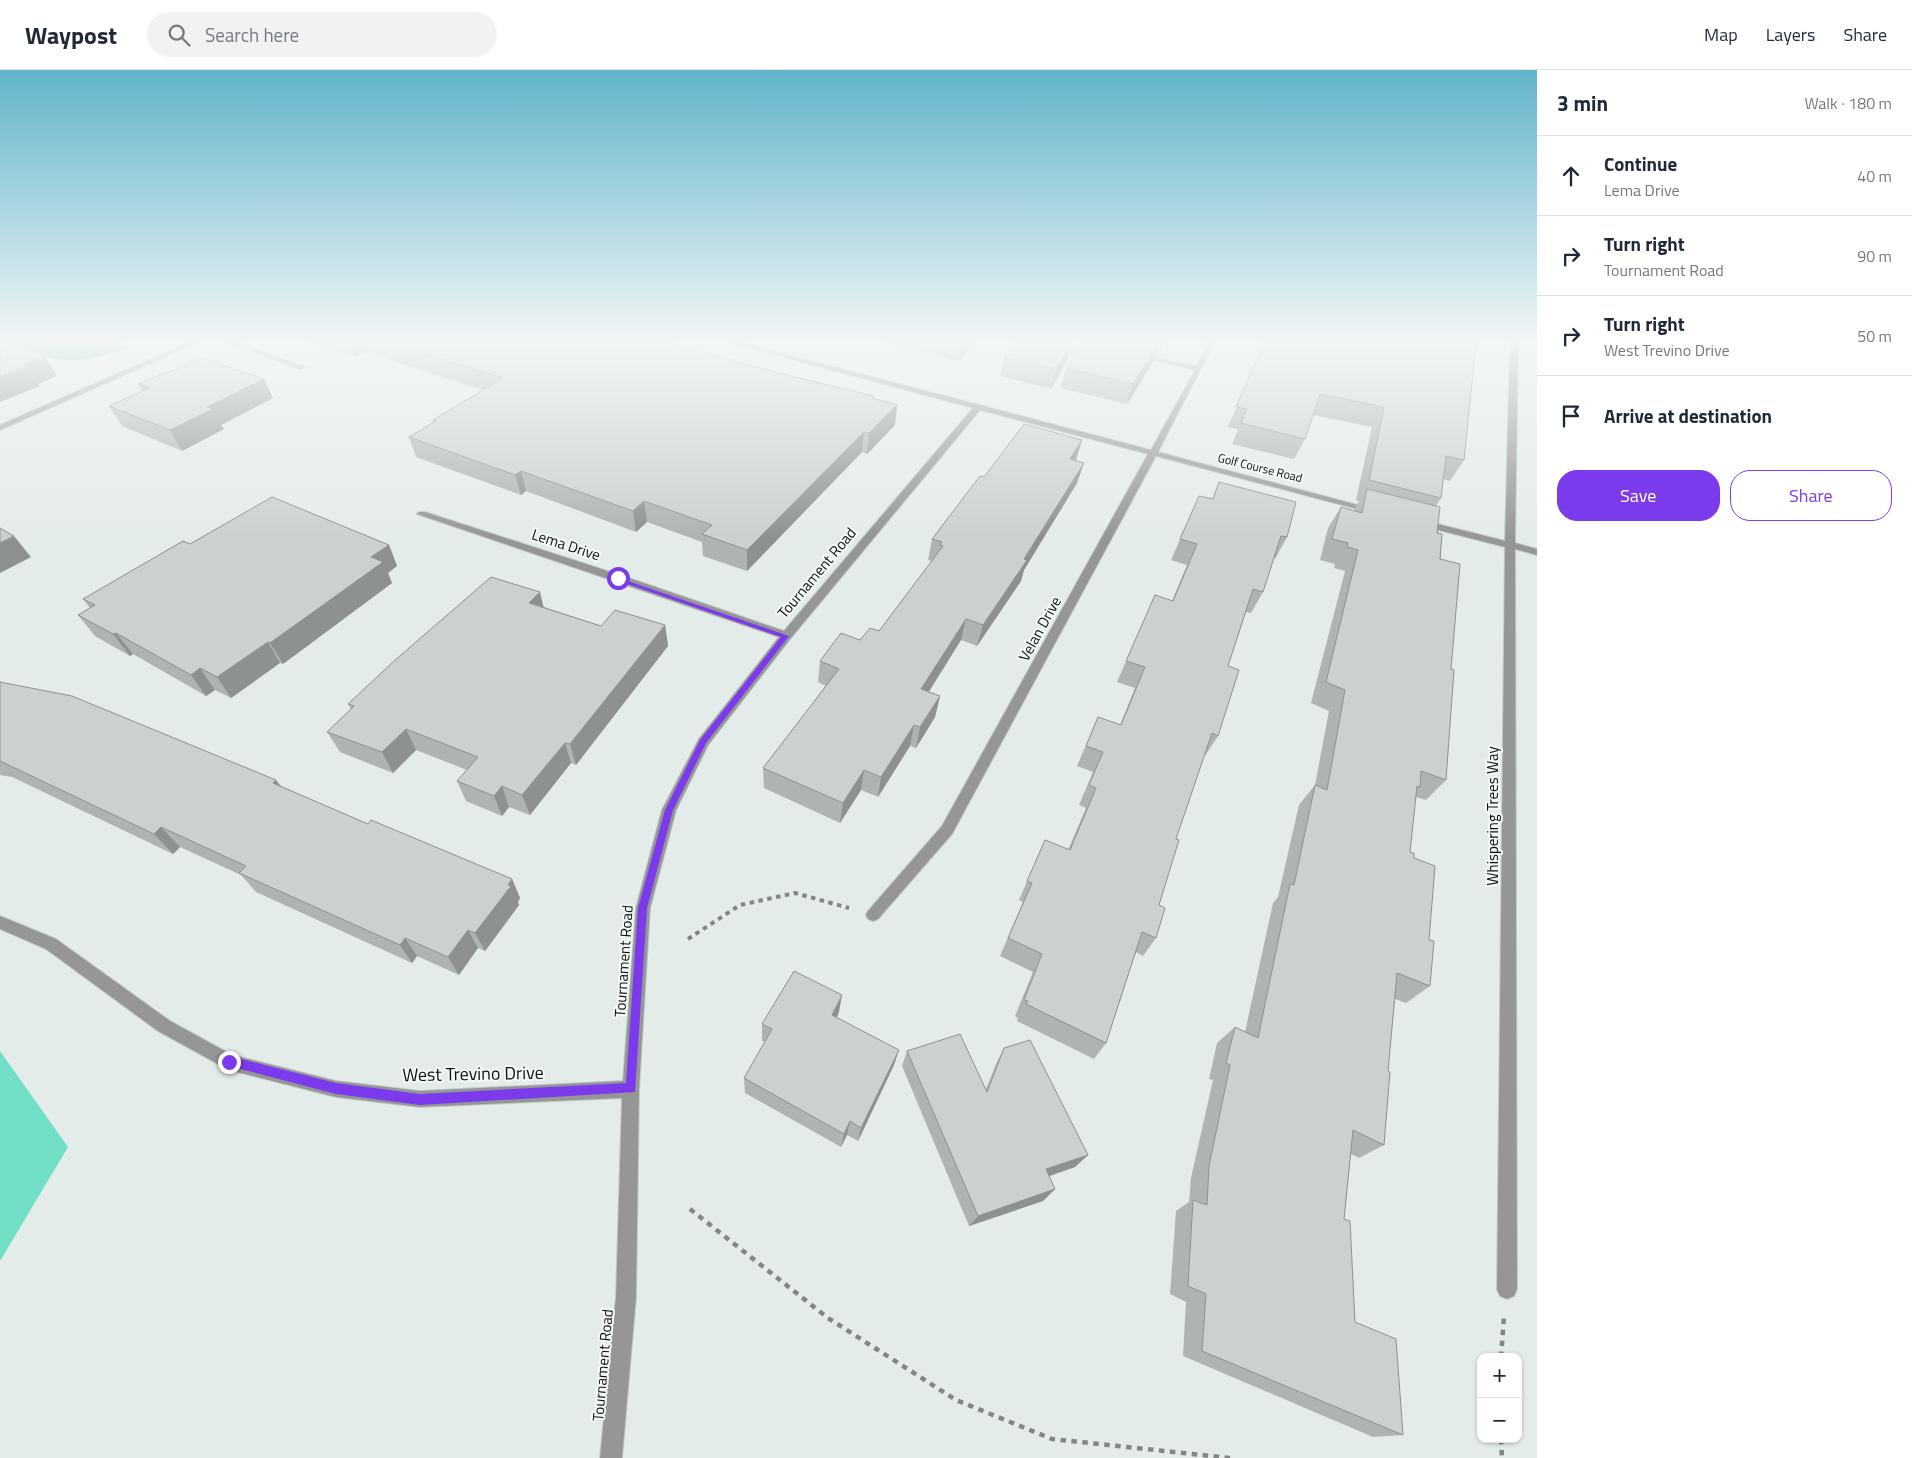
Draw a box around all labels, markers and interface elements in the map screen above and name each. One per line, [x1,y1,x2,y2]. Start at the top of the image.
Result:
search box [147,12,497,57]
text: Waypost [25,17,117,53]
text: Search here [205,20,299,49]
icon: search [165,21,193,49]
text: Map [1704,21,1738,48]
text: Layers [1766,21,1815,48]
text: Share [1843,21,1887,48]
text: 3 min [1557,87,1608,119]
text: Walk · 180 m [1804,91,1892,115]
text: Continue [1604,149,1677,178]
icon: ahead [1557,162,1585,190]
text: 40 m [1857,164,1892,188]
text: Lema Drive [1604,178,1680,202]
text: Turn right [1604,229,1685,258]
icon: right [1557,242,1585,270]
text: 90 m [1857,244,1892,268]
text: Tournament Road [1604,258,1724,282]
text: Turn right [1604,309,1685,338]
icon: right [1557,322,1585,350]
text: 50 m [1857,324,1892,348]
text: West Trevino Drive [1604,338,1730,362]
text: Arrive at destination [1604,401,1772,430]
icon: arrive [1557,402,1585,430]
street label: Golf Course Road [1216,448,1304,487]
button: Save [1557,470,1720,521]
button: Share [1730,470,1892,521]
street label: Tournament Road [772,522,862,623]
street label: Lema Drive [529,523,603,566]
route start [607,567,630,590]
street label: Velan Drive [1012,592,1067,665]
street label: Whispering Trees Way [1481,746,1504,886]
street label: Tournament Road [608,904,639,1018]
route end [218,1051,241,1074]
street label: West Trevino Drive [402,1059,544,1088]
street label: Tournament Road [586,1308,619,1422]
map controls [1477,1353,1522,1443]
button: + [1477,1353,1522,1398]
button: − [1477,1398,1522,1443]

